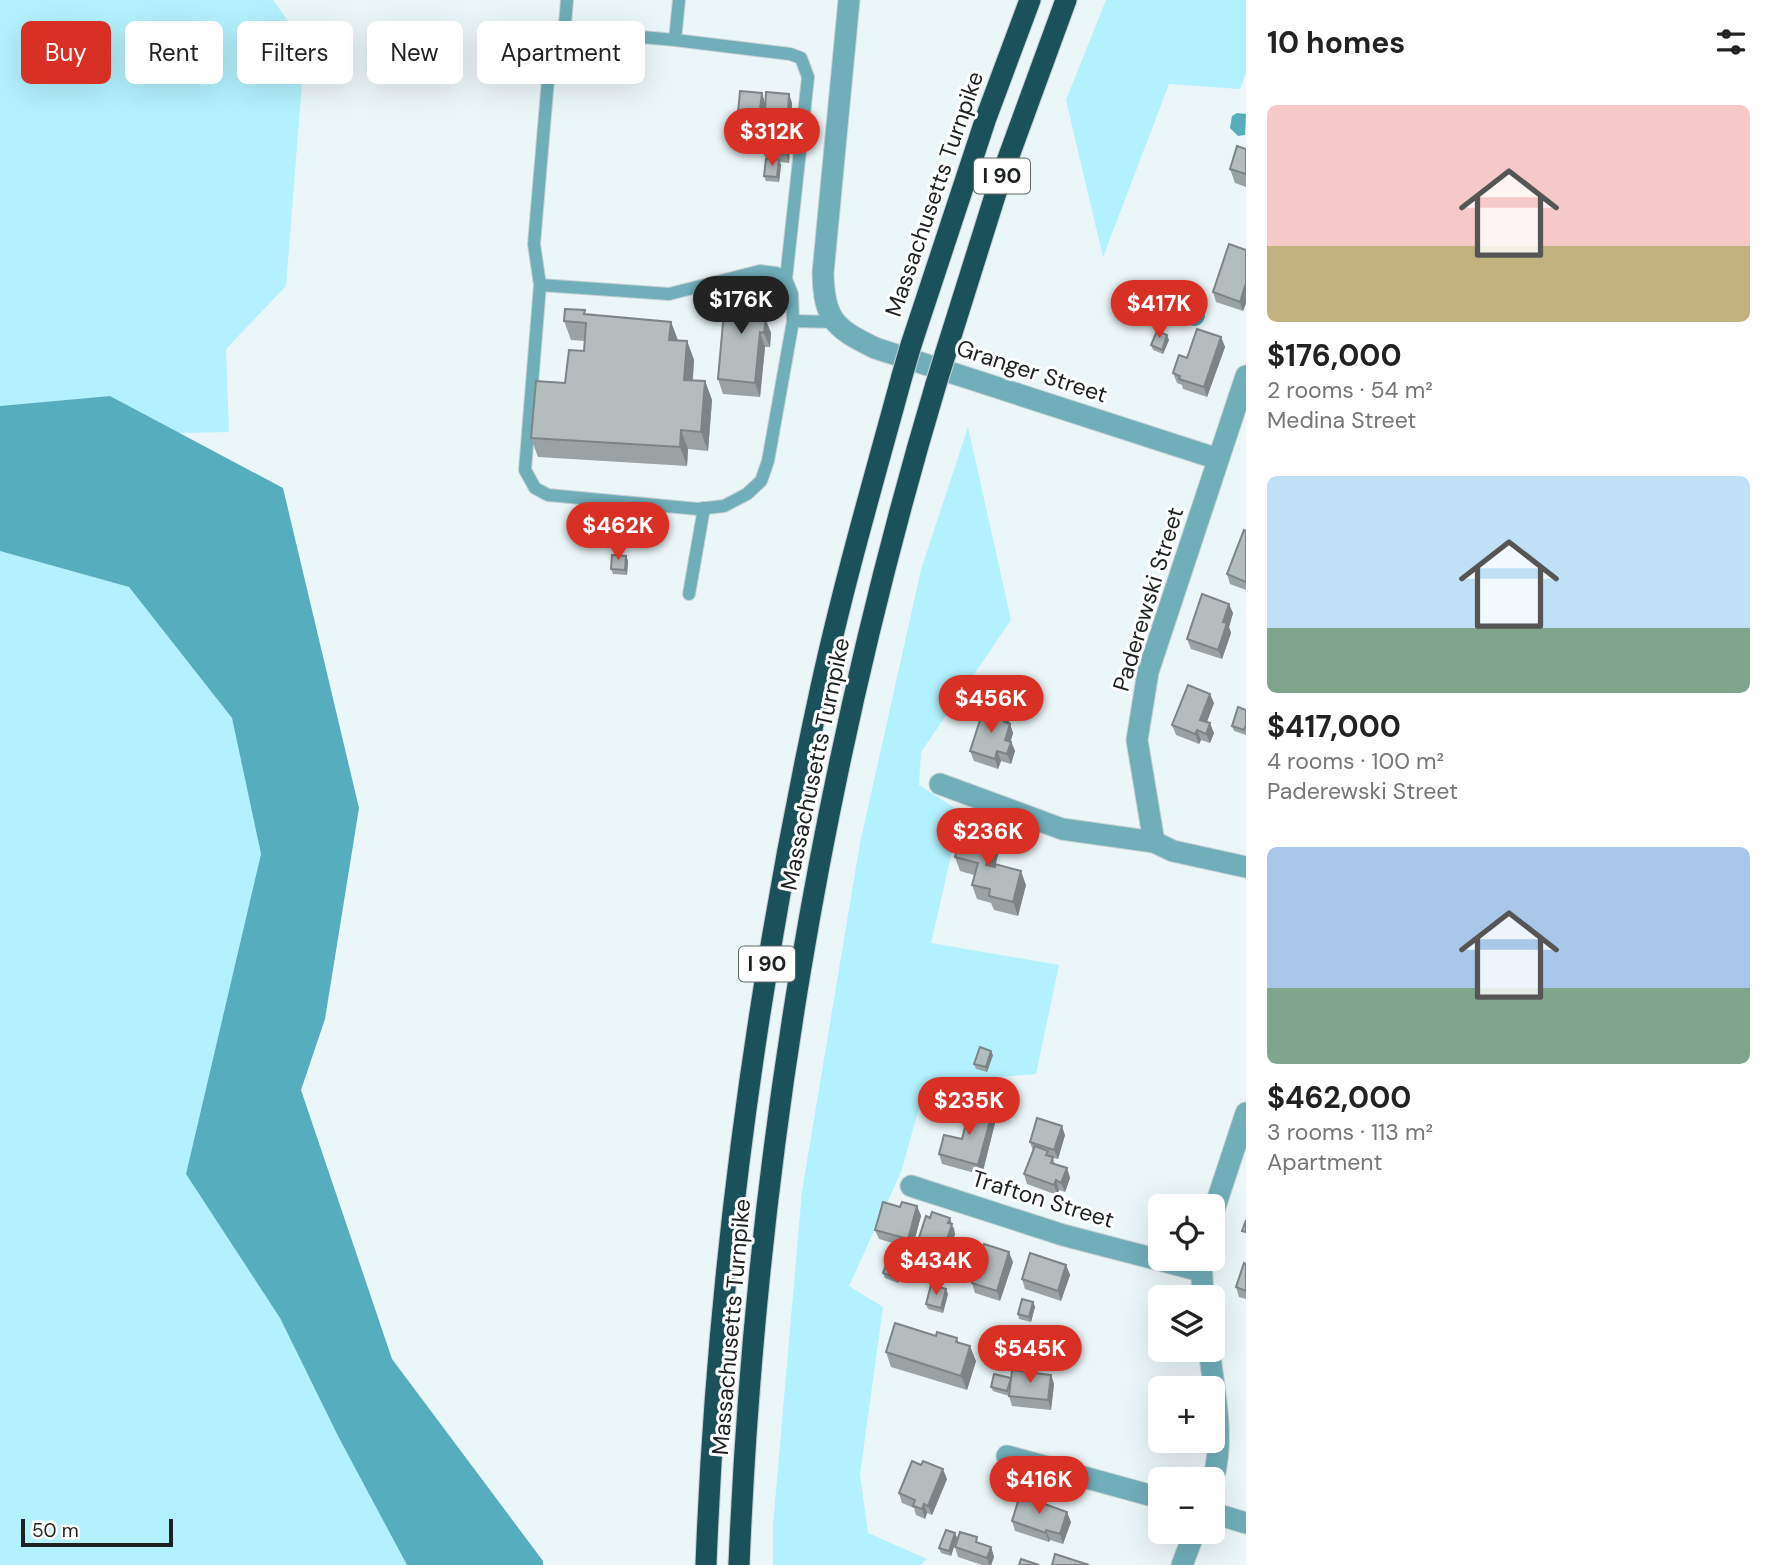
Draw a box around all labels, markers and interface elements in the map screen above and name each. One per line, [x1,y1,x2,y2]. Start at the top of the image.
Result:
chip: Buy [21,21,111,84]
chip: Rent [125,21,223,84]
chip: Filters [237,21,353,84]
chip: New [367,21,463,84]
chip: Apartment [477,21,645,84]
text: 10 homes [1267,23,1405,62]
icon: filters [1712,23,1750,61]
street label: Massachusetts Turnpike [878,67,990,321]
pin: $312K [723,108,821,168]
text: $312K [740,116,804,146]
icon: home [1446,150,1572,276]
road number: I 90 [974,158,1030,194]
pin: $176K [692,276,790,336]
pin: $417K [1110,280,1208,340]
text: $176K [709,284,773,314]
text: $417K [1127,288,1191,318]
street label: Granger Street [953,332,1111,410]
text: $176,000 [1267,336,1402,375]
text: 2 rooms · 54 m² [1267,375,1433,405]
text: Medina Street [1267,405,1416,435]
pin: $462K [569,503,667,562]
street label: Paderewski Street [1106,503,1190,695]
text: $462K [582,510,654,540]
icon: home [1446,521,1572,647]
street label: Massachusetts Turnpike [774,635,856,893]
pin: $456K [942,676,1040,735]
text: $456K [955,683,1027,713]
text: $417,000 [1267,707,1401,746]
text: 4 rooms · 100 m² [1267,746,1444,776]
text: Paderewski Street [1267,776,1458,806]
pin: $236K [939,808,1037,868]
text: $236K [953,816,1023,846]
icon: home [1446,892,1572,1018]
road number: I 90 [739,946,795,982]
pin: $235K [920,1078,1018,1137]
text: $462,000 [1267,1078,1411,1117]
text: $235K [934,1085,1004,1115]
text: 3 rooms · 113 m² [1267,1117,1433,1147]
text: Apartment [1267,1147,1382,1177]
street label: Trafton Street [968,1163,1118,1235]
map controls [1148,1194,1225,1544]
button: locate [1148,1194,1225,1271]
street label: Massachusetts Turnpike [705,1198,757,1456]
pin: $434K [887,1238,985,1297]
text: $434K [900,1245,972,1275]
button: layers [1148,1285,1225,1362]
pin: $545K [981,1326,1079,1385]
text: $545K [994,1333,1066,1363]
button: + [1148,1376,1225,1453]
pin: $416K [990,1456,1088,1516]
text: $416K [1006,1464,1072,1494]
button: − [1148,1467,1225,1544]
scale bar [21,1516,173,1548]
text: 50 m [32,1518,79,1543]

